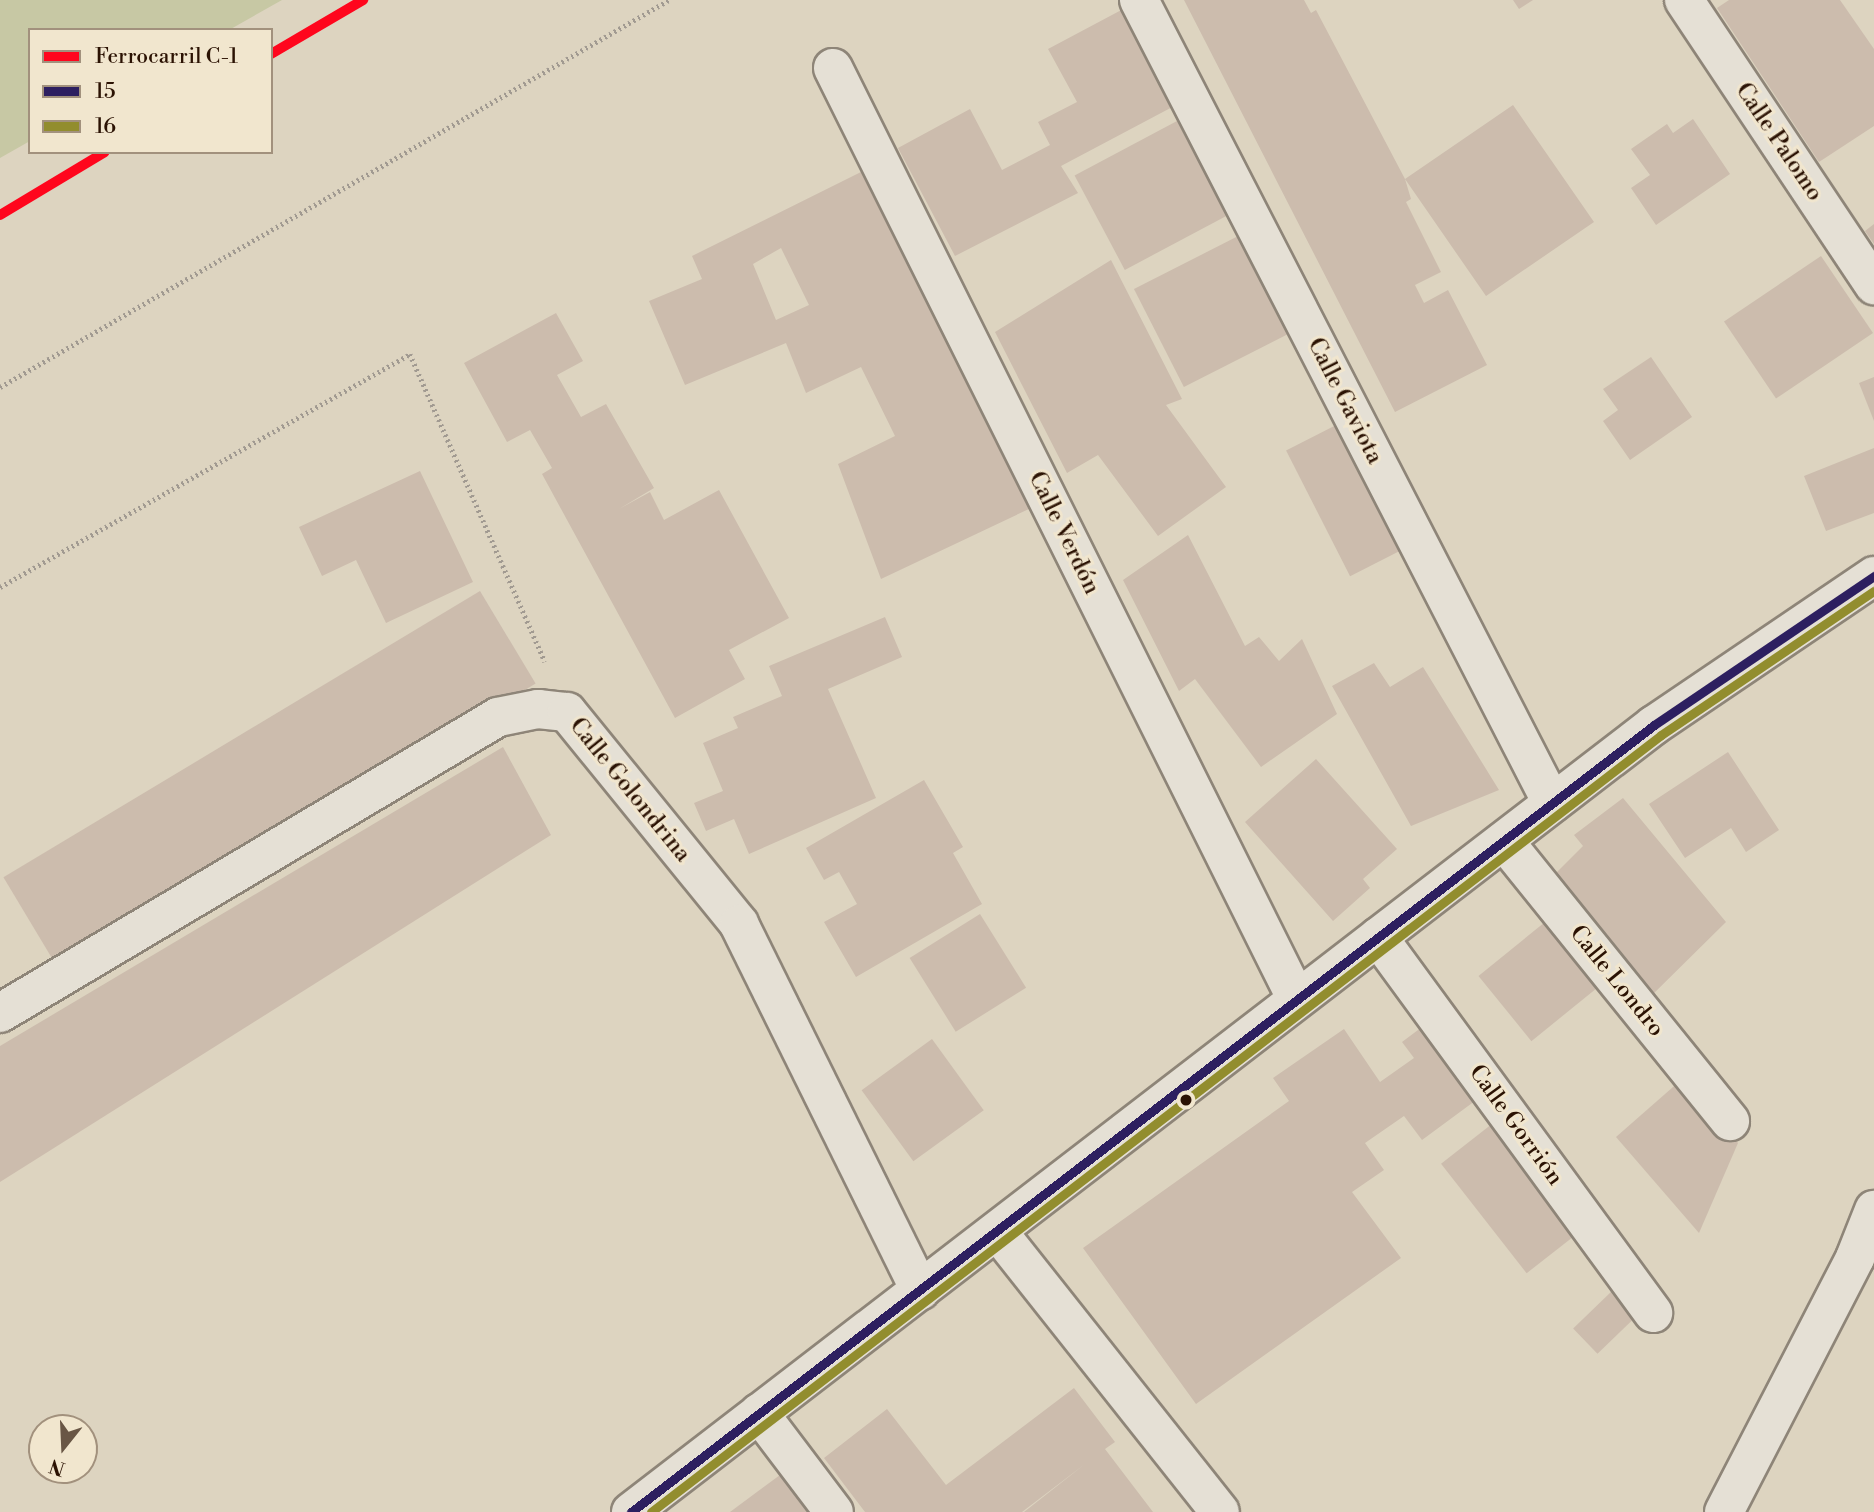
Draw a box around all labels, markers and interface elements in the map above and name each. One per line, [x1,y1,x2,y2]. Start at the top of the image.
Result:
legend [28,28,273,154]
text: Ferrocarril C-1 [95,44,238,70]
street label: Calle Palomo [1729,78,1829,206]
text: 15 [95,79,116,105]
text: 16 [95,114,116,140]
street label: Calle Gaviota [1301,333,1389,469]
street label: Calle Verdón [1022,467,1106,599]
street label: Calle Golondrina [564,712,696,868]
street label: Calle Londro [1564,920,1670,1042]
street label: Calle Gorrión [1463,1059,1569,1191]
unlabelled marker [1179,1093,1193,1107]
north arrow [28,1414,98,1484]
text: N [46,1453,68,1481]

